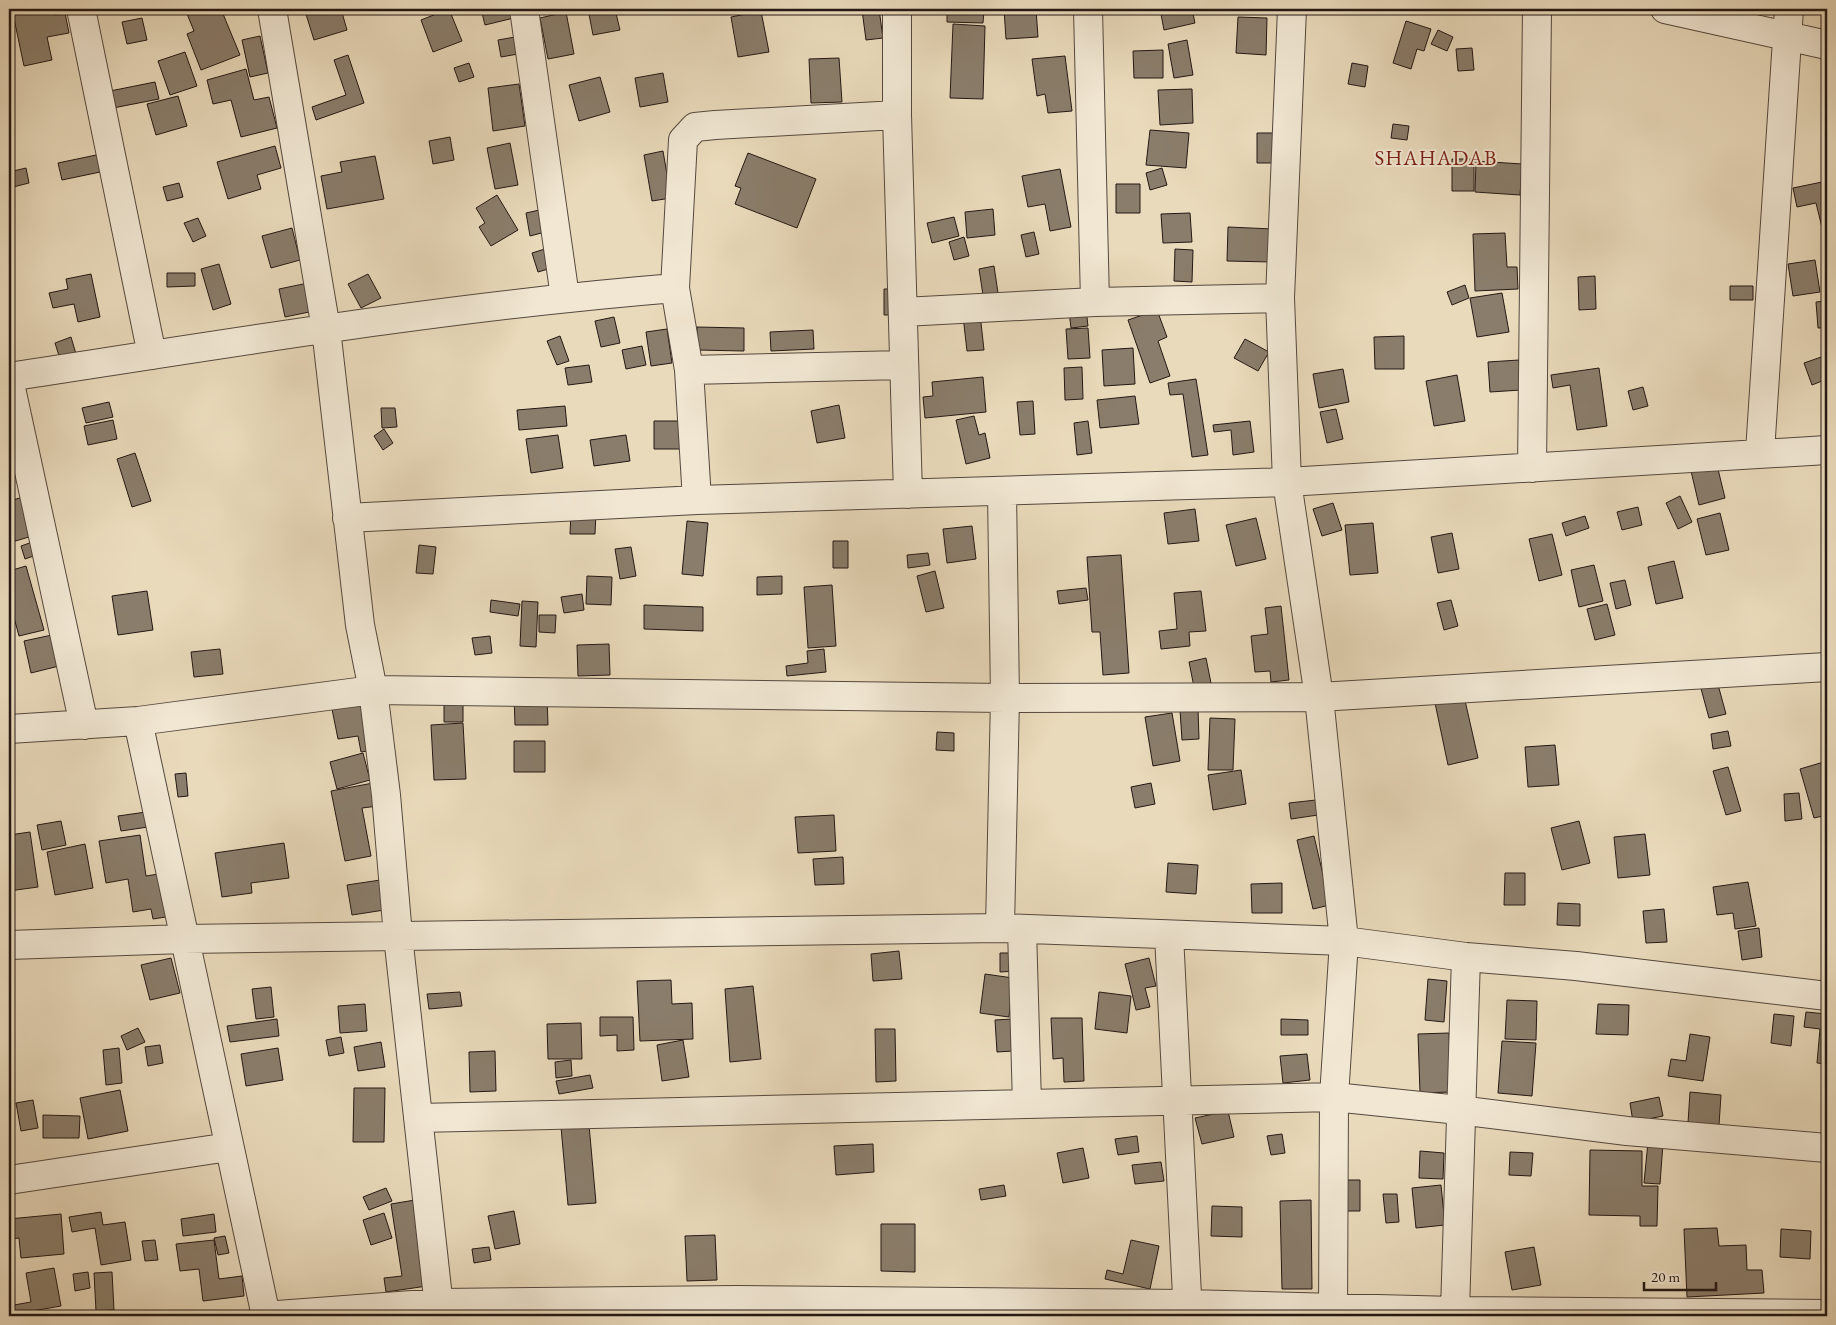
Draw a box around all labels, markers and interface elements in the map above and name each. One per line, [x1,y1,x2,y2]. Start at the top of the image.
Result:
district label: SHAHADAB [1375,144,1497,171]
scale bar [1644,1260,1716,1292]
text: 20 m [1651,1267,1680,1286]

